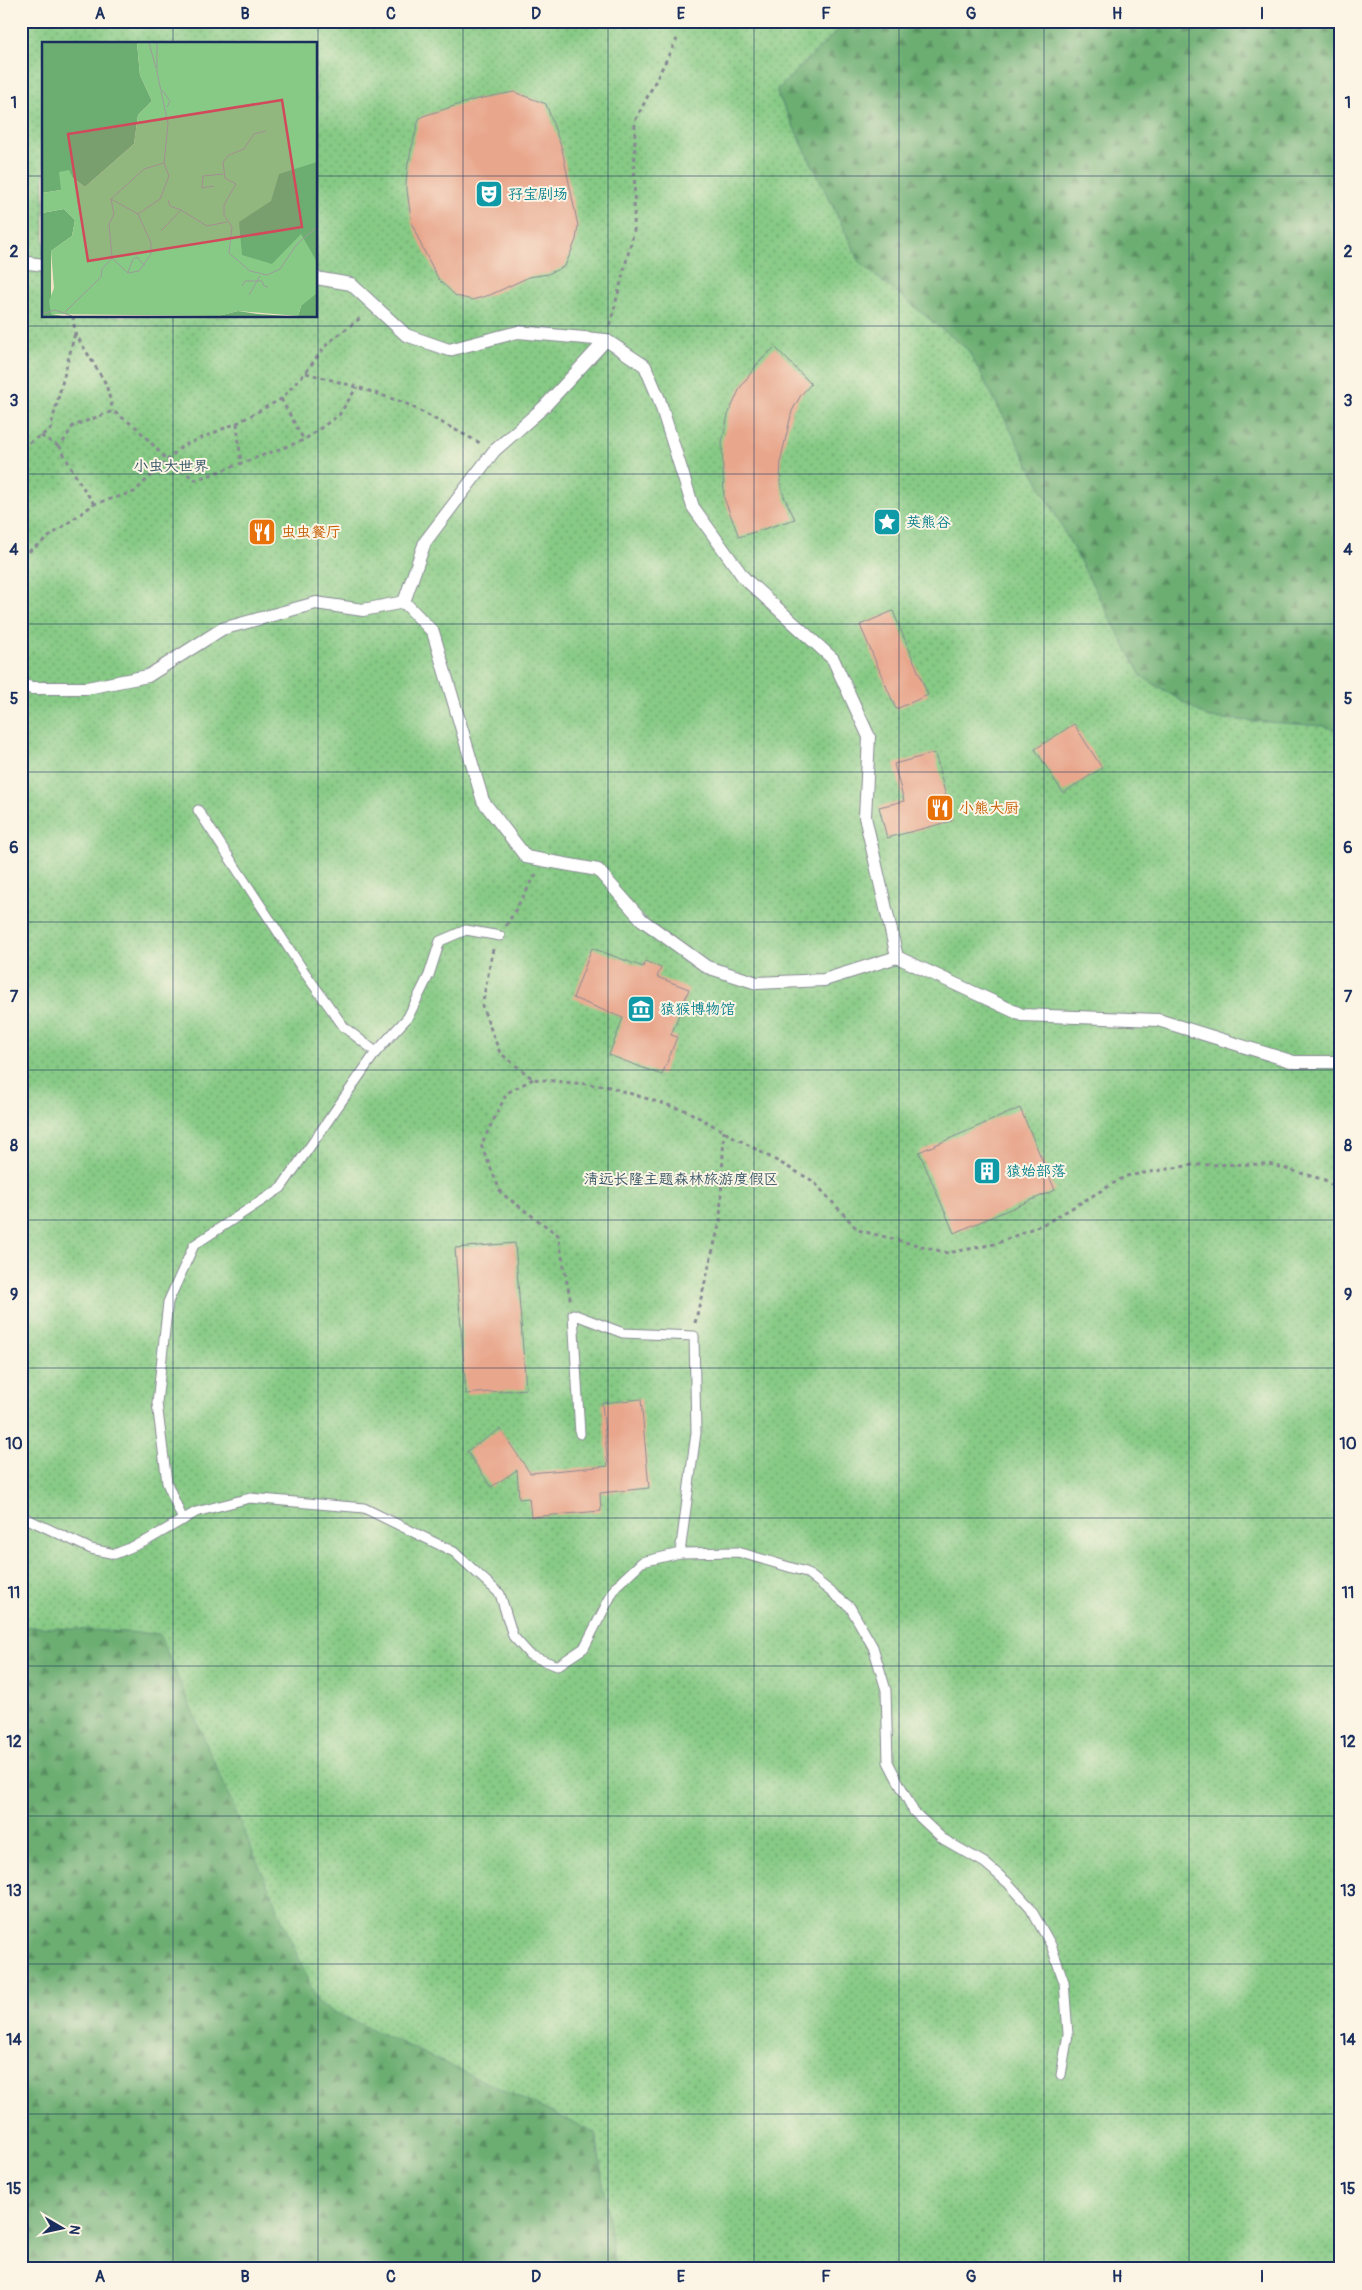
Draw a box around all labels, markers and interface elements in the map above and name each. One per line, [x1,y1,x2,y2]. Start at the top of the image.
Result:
text: A [95,4,106,24]
text: B [240,4,250,24]
text: C [386,4,396,24]
text: D [531,4,541,24]
text: E [677,4,686,24]
text: F [821,4,831,24]
text: G [966,4,977,24]
text: H [1112,4,1122,24]
text: I [1260,4,1264,24]
inset map [42,42,318,318]
text: 1 [11,93,17,113]
text: 1 [1345,93,1351,113]
theatre icon: 孖宝剧场 [474,179,504,209]
place label: 孖宝剧场 [508,185,568,204]
text: 2 [10,242,19,262]
text: 2 [1344,242,1353,262]
text: 3 [10,391,19,411]
text: 3 [1344,391,1353,411]
park label: 小虫大世界 [133,457,209,476]
place icon: 英熊谷 [872,507,902,537]
place label: 英熊谷 [906,513,951,532]
restaurant icon: 虫虫餐厅 [247,517,277,547]
place label: 虫虫餐厅 [281,523,341,542]
text: 4 [9,540,19,560]
text: 4 [1343,540,1353,560]
text: 5 [10,689,19,709]
text: 5 [1344,689,1353,709]
restaurant icon: 小熊大厨 [925,793,955,823]
place label: 小熊大厨 [959,799,1019,818]
text: 6 [9,838,19,858]
text: 6 [1343,838,1353,858]
text: 7 [10,987,19,1007]
text: 7 [1344,987,1353,1007]
museum icon: 猿猴博物馆 [626,994,656,1024]
place label: 猿猴博物馆 [660,1000,735,1019]
text: 8 [10,1136,18,1156]
text: 8 [1344,1136,1352,1156]
building icon: 猿始部落 [972,1156,1002,1186]
place label: 猿始部落 [1006,1162,1066,1181]
park label: 清远长隆主题森林旅游度假区 [583,1170,779,1189]
text: 9 [10,1285,18,1305]
text: 9 [1344,1285,1352,1305]
text: 10 [5,1434,23,1454]
text: 10 [1339,1434,1357,1454]
text: 11 [8,1583,20,1603]
text: 11 [1342,1583,1354,1603]
text: 12 [6,1732,22,1752]
text: 12 [1340,1732,1356,1752]
text: 13 [6,1881,22,1901]
text: 13 [1340,1881,1356,1901]
text: 14 [6,2030,22,2050]
text: 14 [1340,2030,1356,2050]
text: 15 [7,2179,22,2199]
text: 15 [1341,2179,1356,2199]
north arrow [38,2202,88,2252]
text: N [65,2224,83,2236]
text: A [95,2267,106,2287]
text: B [240,2267,250,2287]
text: C [386,2267,396,2287]
text: D [531,2267,541,2287]
text: E [677,2267,686,2287]
text: F [821,2267,831,2287]
text: G [966,2267,977,2287]
text: H [1112,2267,1122,2287]
text: I [1260,2267,1264,2287]

